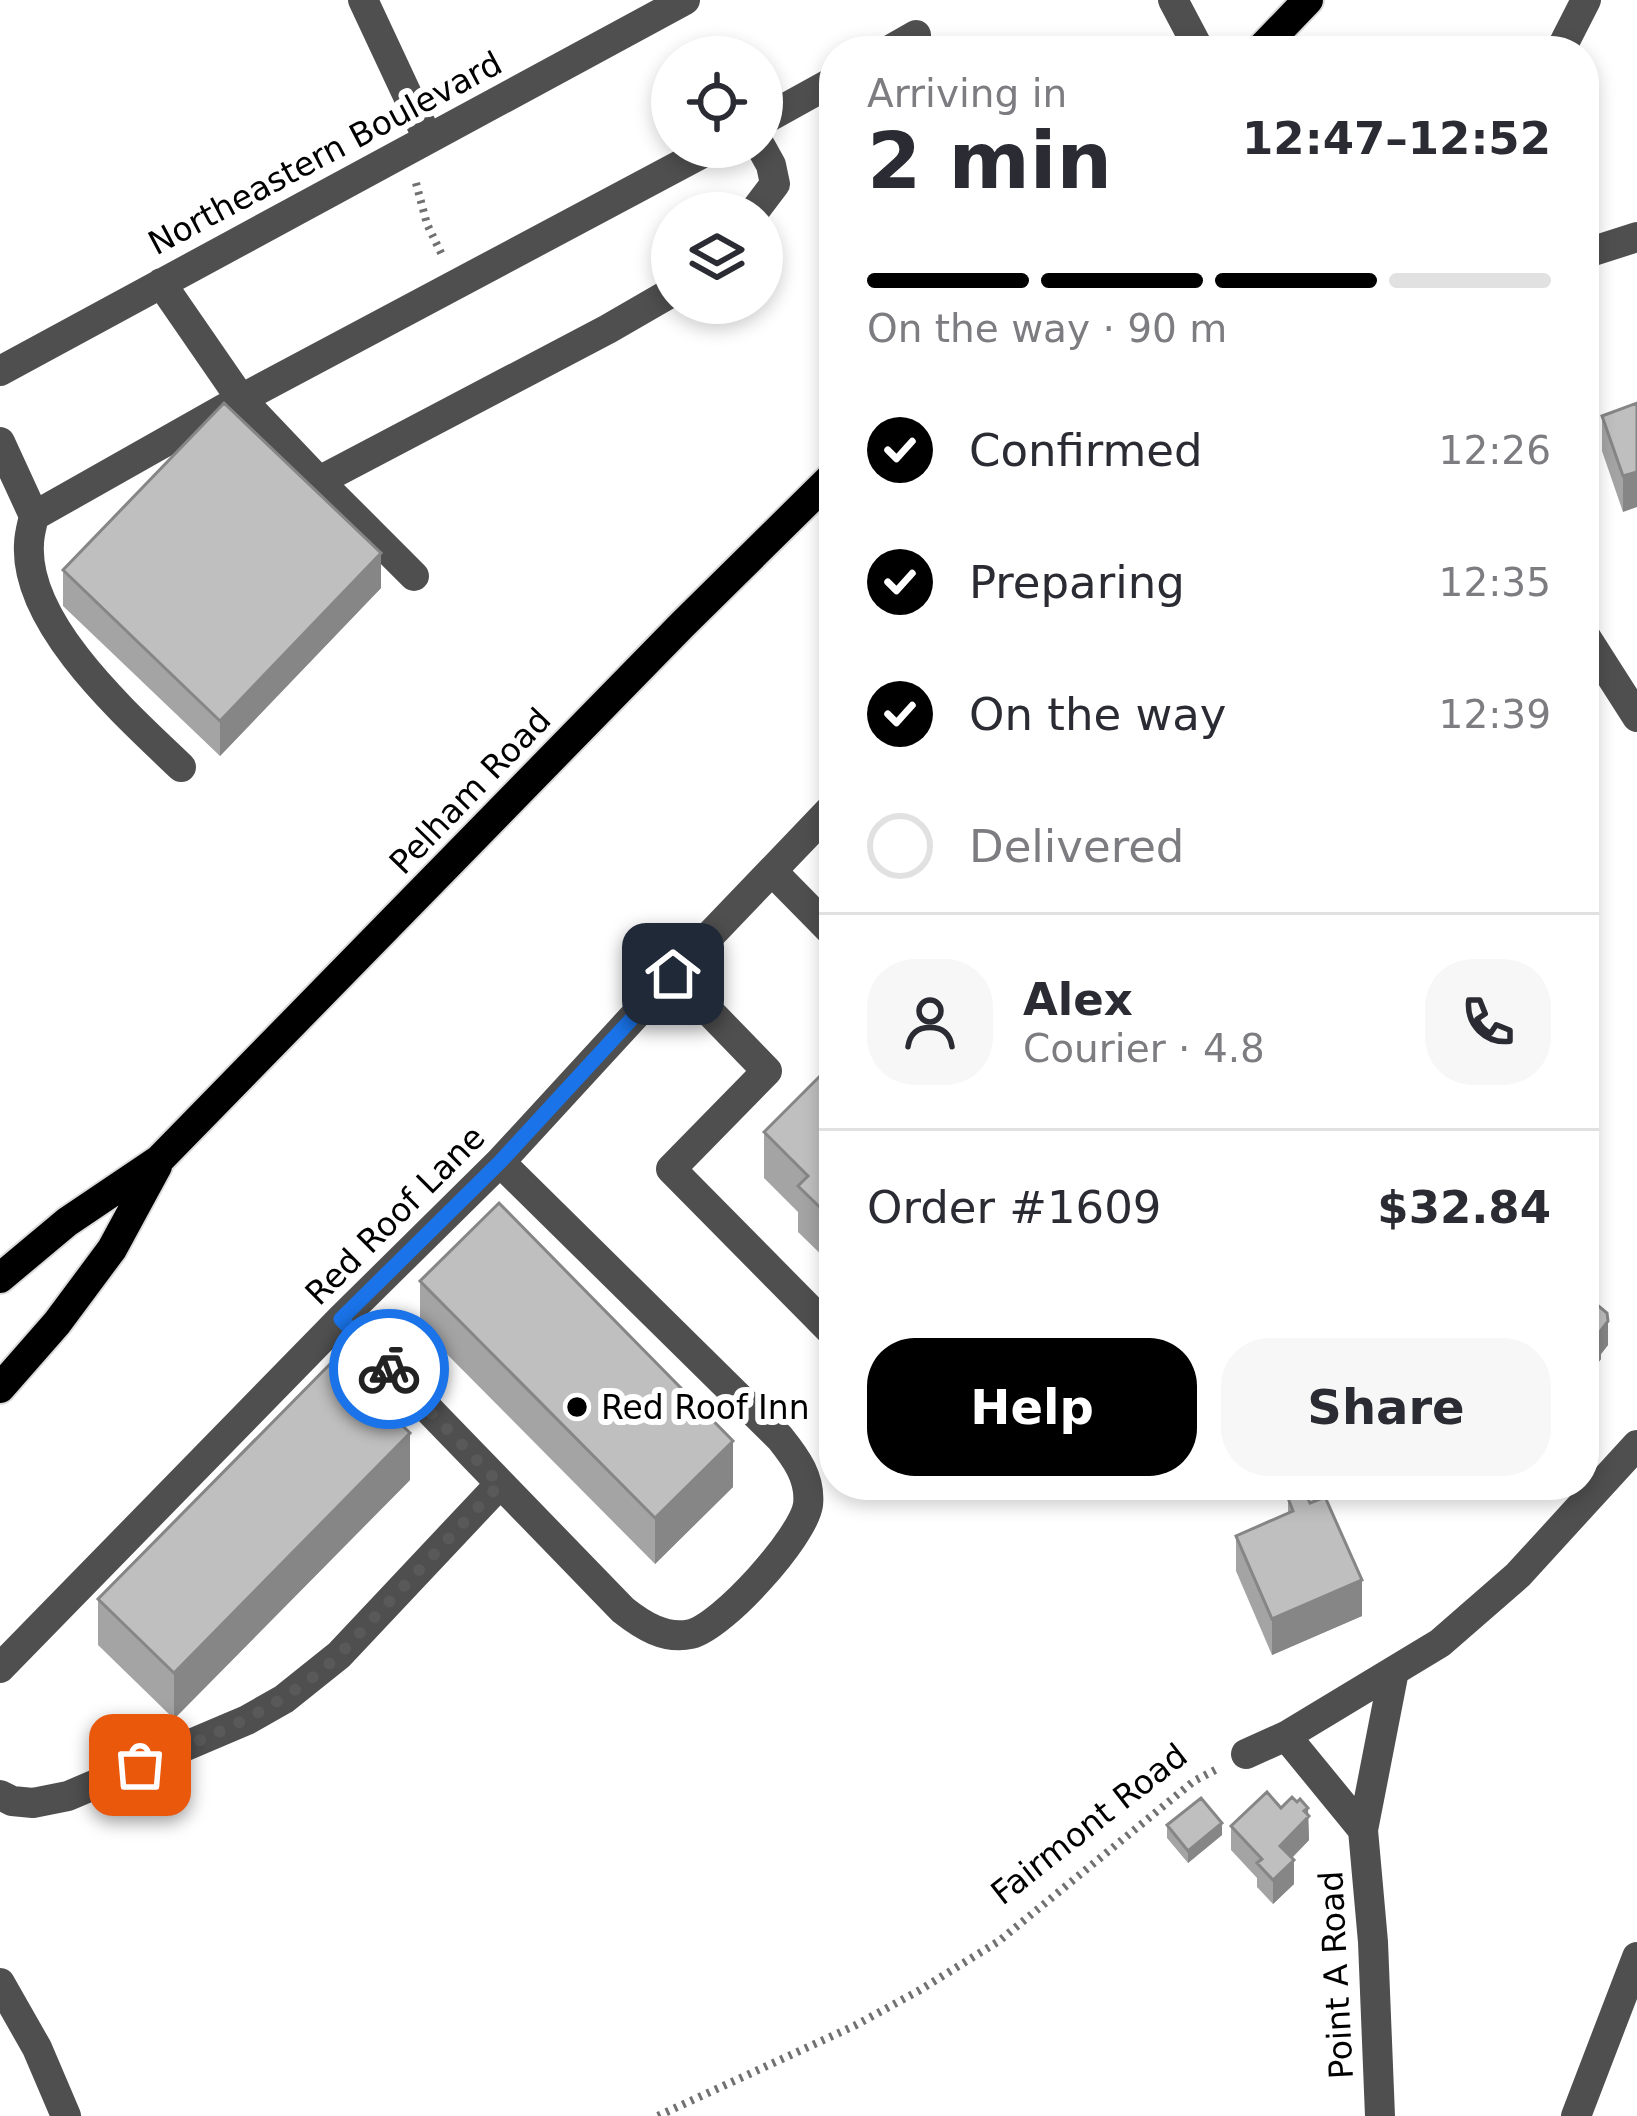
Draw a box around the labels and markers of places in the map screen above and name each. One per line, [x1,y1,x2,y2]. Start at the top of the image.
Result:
pin [622,923,724,1025]
place label: Red Roof Inn [601,1388,810,1427]
marker: Red Roof Inn [564,1394,590,1420]
pin [89,1714,191,1816]

